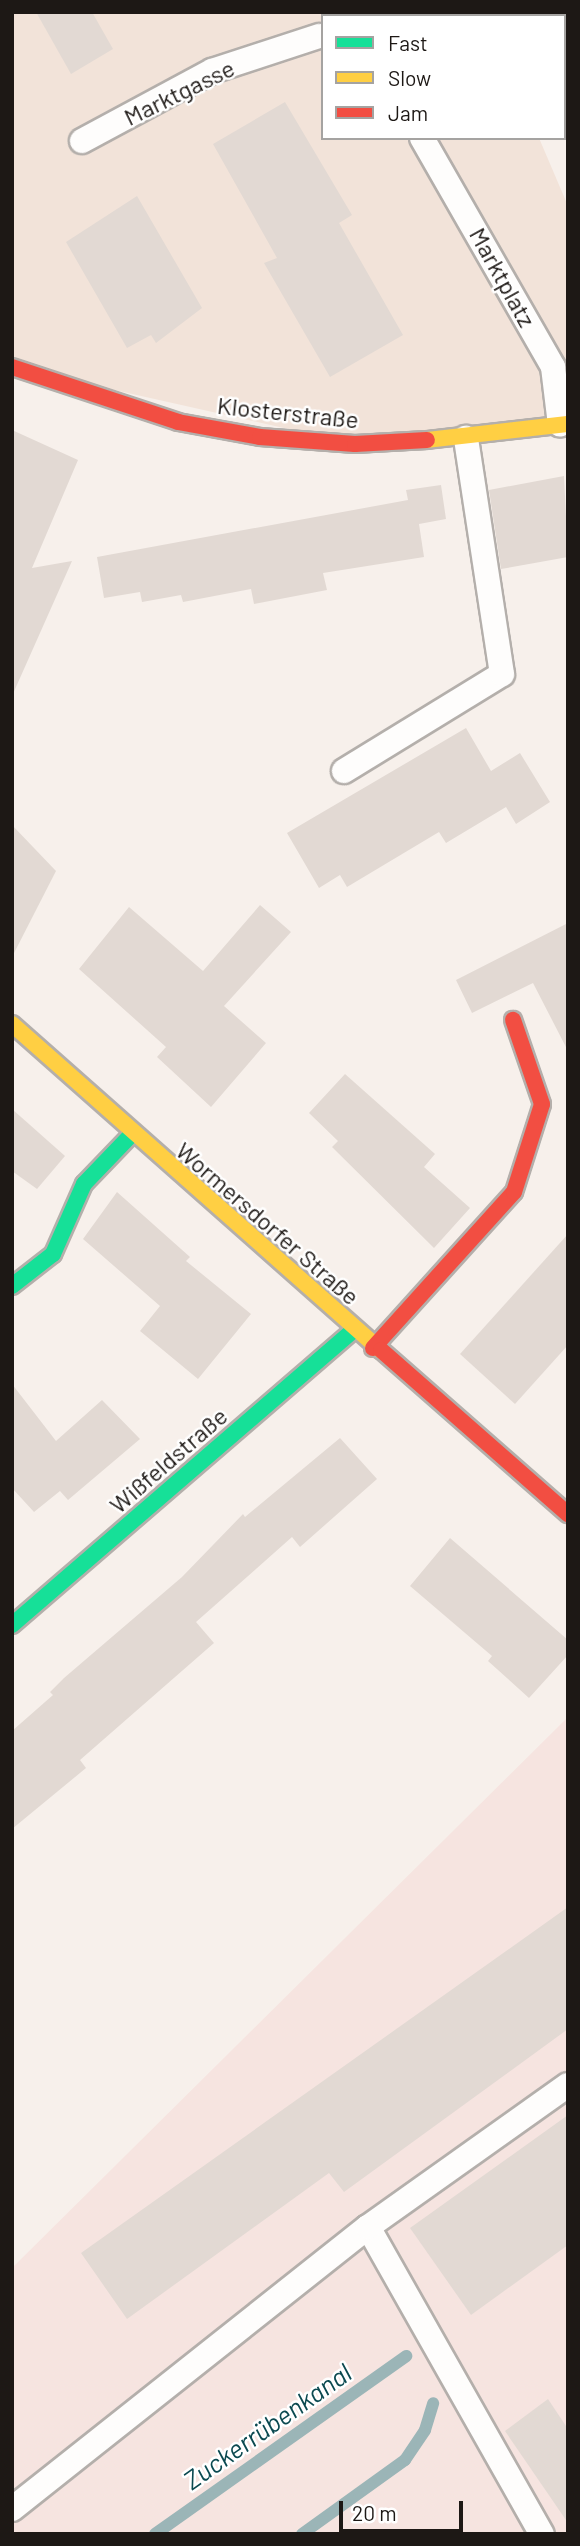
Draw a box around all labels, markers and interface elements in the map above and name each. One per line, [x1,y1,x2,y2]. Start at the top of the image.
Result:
legend [321,14,566,140]
text: Fast [388,30,428,55]
street label: Marktgasse [119,53,239,131]
text: Slow [388,65,431,90]
text: Jam [388,100,428,125]
street label: Marktplatz [464,222,542,332]
street label: Klosterstraße [216,390,360,434]
street label: Wormersdorfer Straße [171,1136,365,1310]
street label: Wißfeldstraße [103,1401,233,1519]
water label: Zuckerrübenkanal [177,2357,357,2495]
scale bar [342,2486,466,2530]
text: 20 m [352,2500,397,2525]

